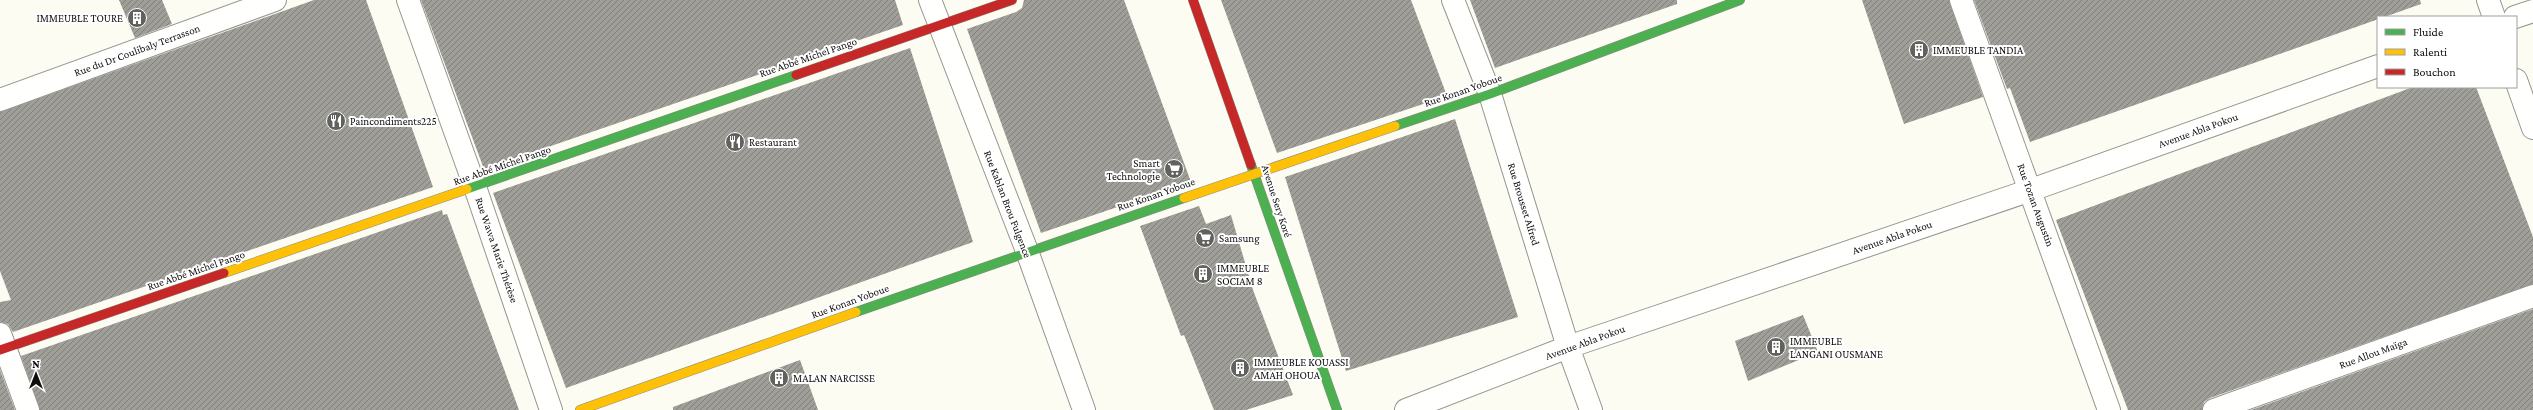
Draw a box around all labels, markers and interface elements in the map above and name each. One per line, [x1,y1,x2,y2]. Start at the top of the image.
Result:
building icon: IMMEUBLE TOURE [126,7,148,29]
place label: IMMEUBLE TOURE [36,12,123,24]
legend [2377,16,2517,88]
street label: Rue du Dr Coulibaly Terrasson [72,22,202,79]
text: Fluide [2413,25,2443,39]
street label: Rue Abbé Michel Pango [758,34,859,80]
building icon: IMMEUBLE TANDIA [1908,39,1930,61]
place label: IMMEUBLE TANDIA [1933,44,2024,56]
text: Ralenti [2413,45,2447,59]
text: Bouchon [2413,65,2456,79]
street label: Rue Konan Yoboue [1422,71,1504,109]
restaurant icon: Paincondiments225 [325,110,347,132]
street label: Avenue Abla Pokou [2157,110,2239,150]
place label: Paincondiments225 [350,115,437,127]
restaurant icon: Restaurant [724,131,746,153]
place label: Restaurant [749,136,797,148]
street label: Rue Abbé Michel Pango [452,142,553,188]
street label: Rue Kablan Brou Fulgence [981,149,1034,260]
place label: Smart Technologie [1106,157,1160,183]
supermarket icon: Smart Technologie [1163,158,1185,180]
street label: Rue Brousset Alfred [1506,161,1542,247]
street label: Rue Tozan Augustin [2014,162,2057,248]
street label: Avenue Sery Koré [1259,163,1294,239]
street label: Rue Konan Yoboue [1115,175,1197,213]
street label: Rue Wawa Marie Thérèse [473,196,521,304]
street label: Avenue Abla Pokou [1851,218,1934,256]
supermarket icon: Samsung [1194,227,1216,249]
place label: Samsung [1219,232,1260,245]
street label: Rue Abbé Michel Pango [146,247,247,293]
place label: IMMEUBLE SOCIAM 8 [1217,262,1269,287]
building icon: IMMEUBLE SOCIAM 8 [1192,263,1214,285]
street label: Rue Konan Yoboue [810,281,891,321]
street label: Avenue Abla Pokou [1544,322,1626,362]
place label: IMMEUBLE LANGANI OUSMANE [1790,335,1883,360]
street label: Rue Allou Maïga [2337,335,2409,372]
building icon: IMMEUBLE LANGANI OUSMANE [1765,336,1787,358]
north arrow [16,354,56,394]
place label: IMMEUBLE KOUASSI AMAH OHOUA [1254,356,1349,381]
building icon: IMMEUBLE KOUASSI AMAH OHOUA [1229,357,1251,379]
text: N [32,358,40,370]
building icon: MALAN NARCISSE [768,367,790,389]
place label: MALAN NARCISSE [793,372,875,384]

